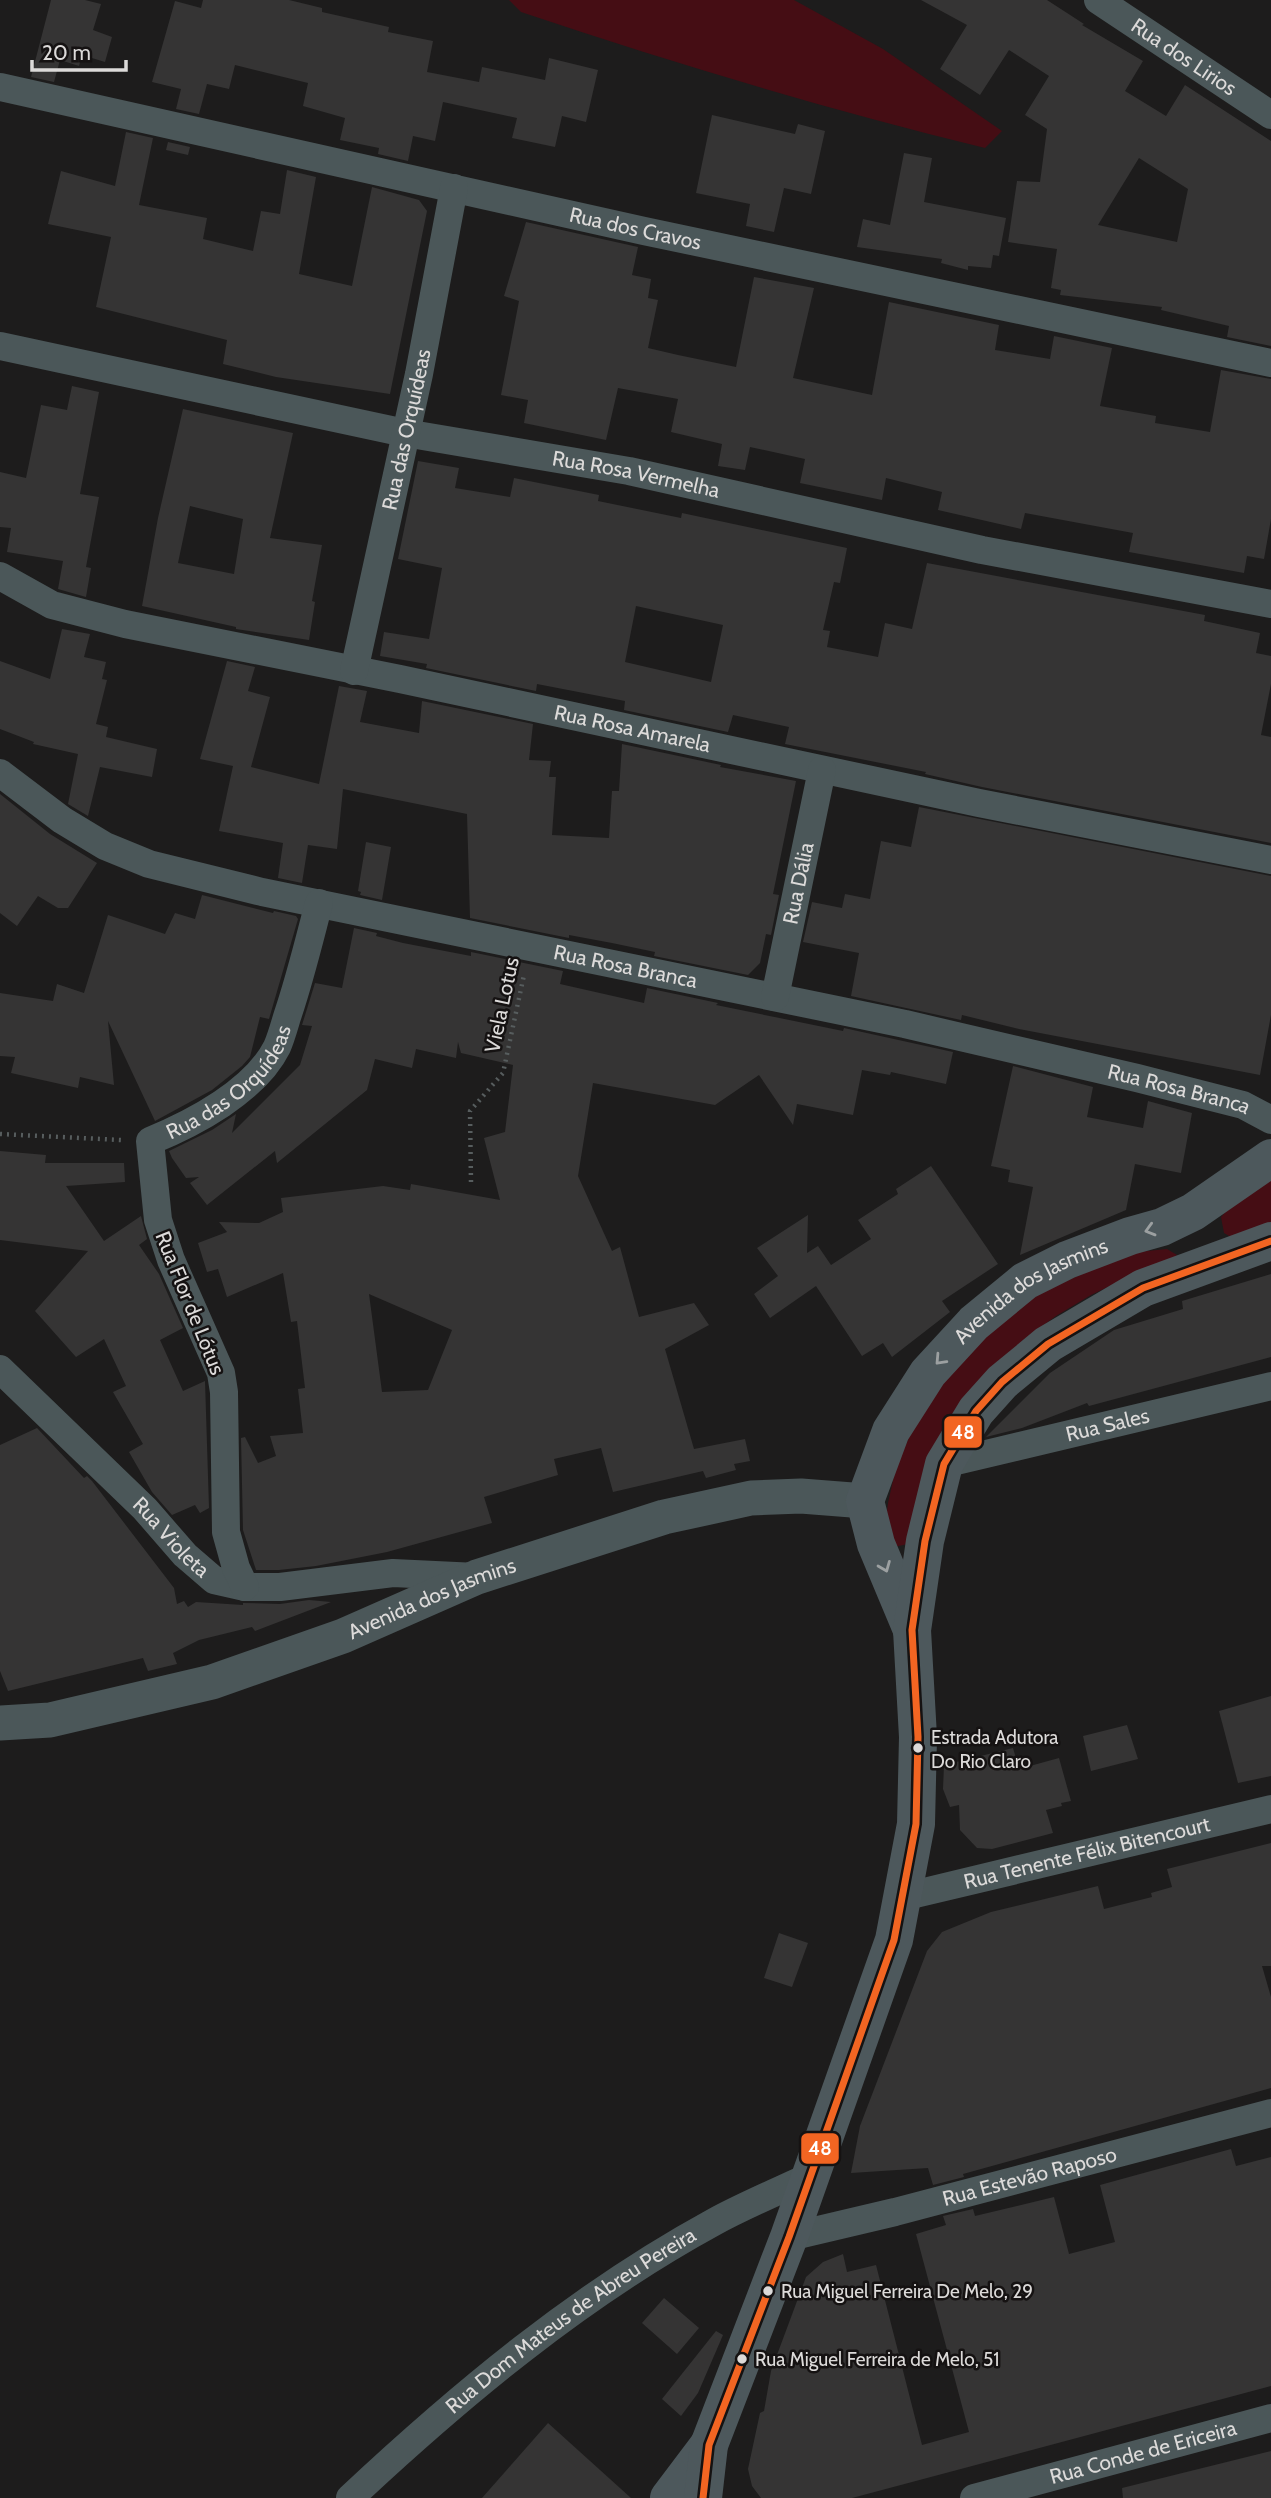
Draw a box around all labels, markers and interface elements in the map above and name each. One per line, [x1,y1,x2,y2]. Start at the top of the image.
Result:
street label: Rua dos Lirios [1127,13,1242,101]
scale bar [32,28,126,72]
text: 20 m [42,40,91,65]
street label: Rua dos Cravos [567,202,704,255]
street label: Rua das Orquídeas [377,347,435,513]
street label: Rua Rosa Vermelha [551,445,722,503]
street label: Rua Rosa Amarela [552,699,713,757]
street label: Rua Dália [777,840,819,926]
street label: Rua Rosa Branca [551,939,700,993]
street label: Viela Lotus [479,954,524,1055]
street label: Rua das Orquídeas [162,1022,296,1144]
street label: Rua Rosa Branca [1105,1059,1255,1119]
one-way arrow [1144,1222,1156,1236]
street label: Rua Flor de Lótus [150,1227,231,1379]
street label: Avenida dos Jasmins [948,1233,1112,1349]
one-way arrow [935,1352,948,1365]
street label: Rua Sales [1063,1402,1152,1447]
line badge: 48 [943,1415,983,1449]
text: 48 [951,1421,975,1444]
street label: Rua Violeta [128,1491,215,1582]
street label: Avenida dos Jasmins [344,1552,519,1644]
one-way arrow [876,1560,890,1572]
place label: Estrada Adutora Do Rio Claro [931,1726,1058,1773]
marker: Estrada Adutora Do Rio Claro [911,1741,925,1755]
street label: Rua Tenente Félix Bitencourt [961,1811,1212,1894]
line badge: 48 [800,2132,840,2165]
text: 48 [808,2137,832,2160]
street label: Rua Estevão Raposo [940,2141,1119,2211]
street label: Rua Dom Mateus de Abreu Pereira [440,2222,700,2418]
place label: Rua Miguel Ferreira De Melo, 29 [781,2280,1033,2303]
marker: Rua Miguel Ferreira De Melo, 29 [761,2284,775,2298]
place label: Rua Miguel Ferreira de Melo, 51 [755,2348,1000,2371]
marker: Rua Miguel Ferreira de Melo, 51 [735,2352,749,2366]
street label: Rua Conde de Ericeira [1047,2415,1239,2489]

